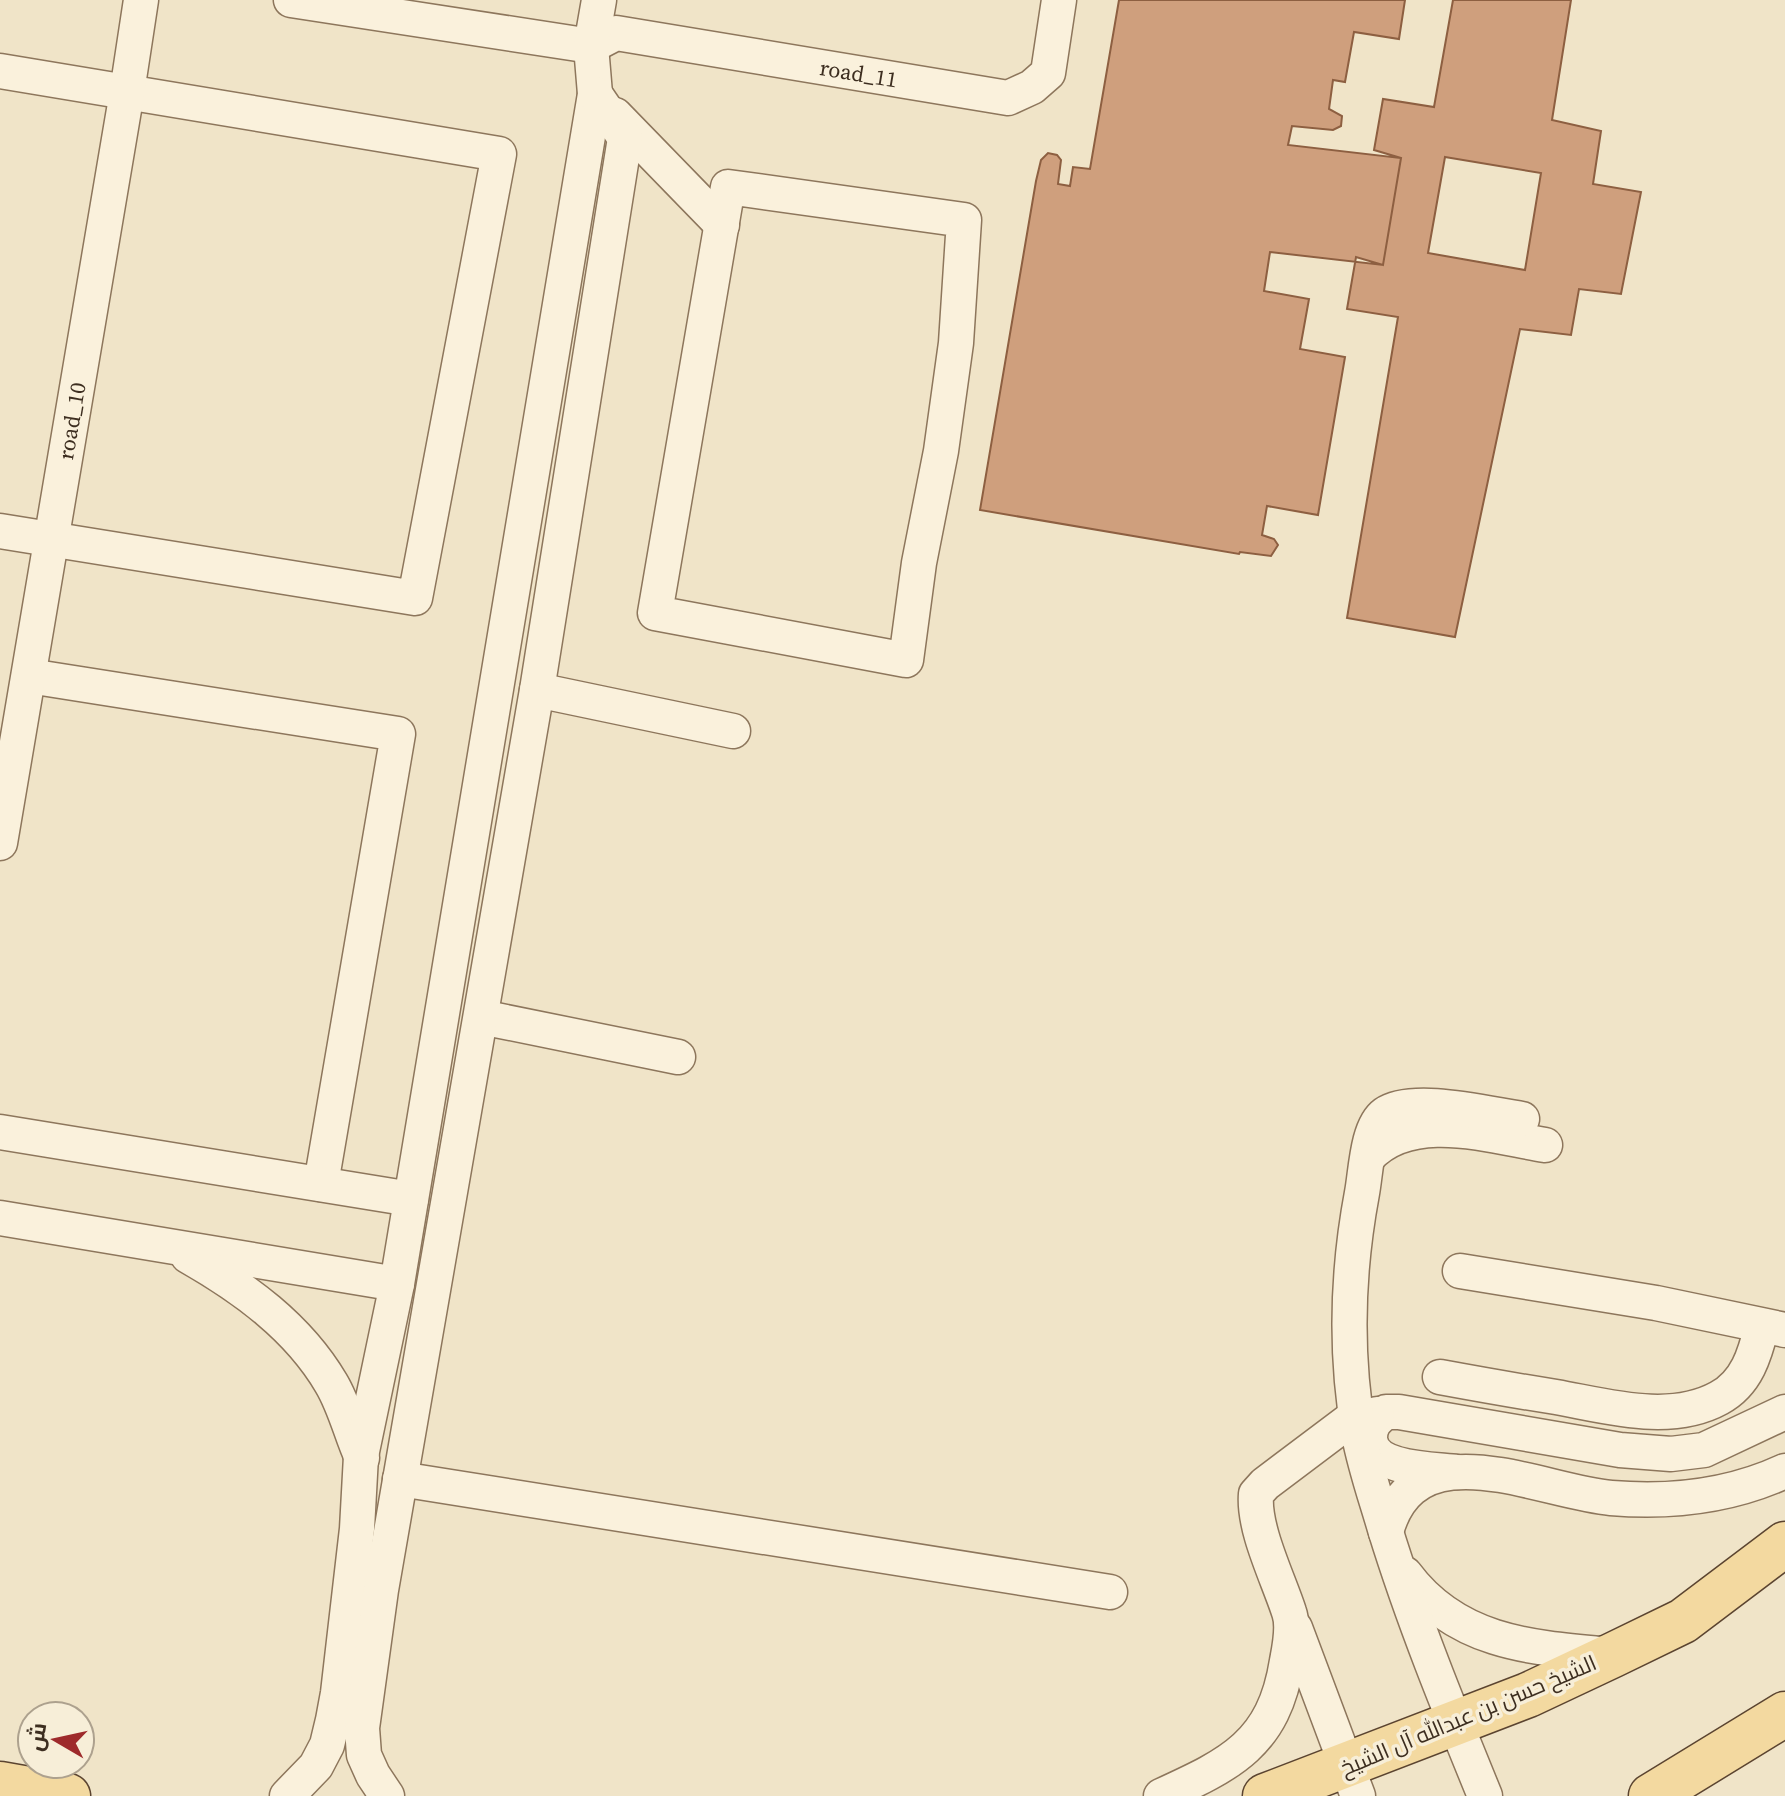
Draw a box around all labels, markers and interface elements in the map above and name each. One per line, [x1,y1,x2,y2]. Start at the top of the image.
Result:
street label: road_11 [818,52,900,94]
street label: road_10 [50,380,93,462]
street label: الشيخ حسن بن عبدالله آل الشيخ [1335,1647,1601,1783]
north arrow [16,1700,96,1780]
text: ش [19,1721,53,1753]

